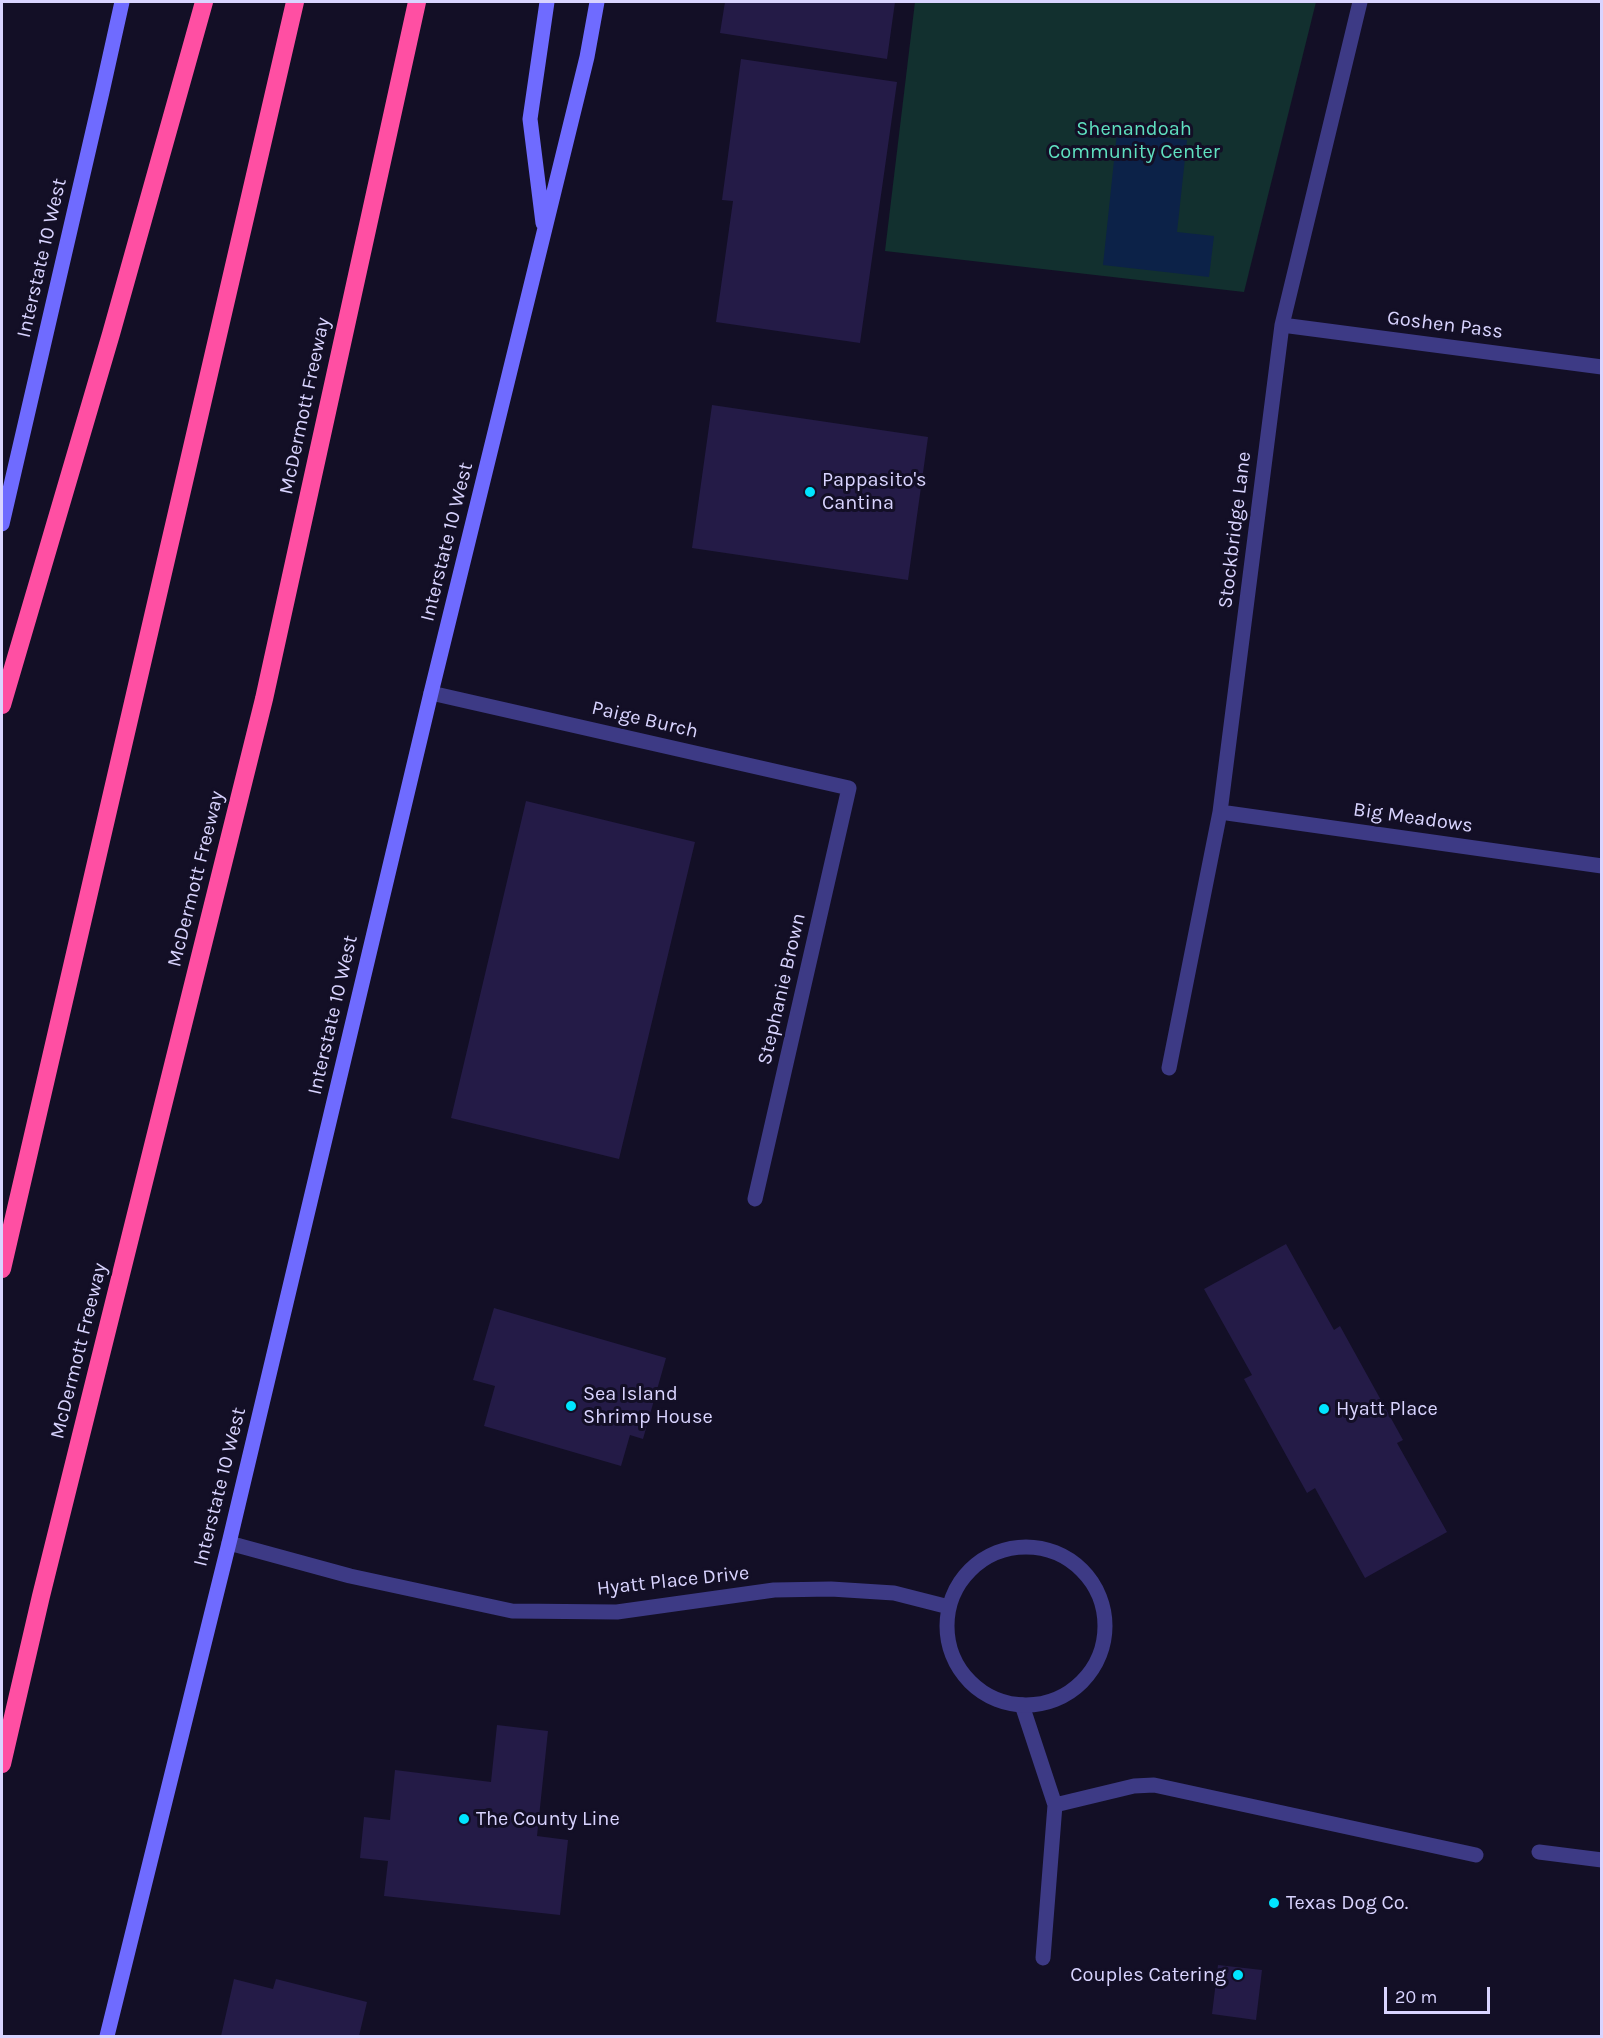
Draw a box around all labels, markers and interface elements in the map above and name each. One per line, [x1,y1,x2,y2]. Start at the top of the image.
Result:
park label: Shenandoah Community Center [1048,117,1220,164]
street label: Interstate 10 West [12,176,72,340]
street label: Goshen Pass [1386,306,1504,344]
street label: McDermott Freeway [275,315,335,497]
street label: Stockbridge Lane [1213,450,1257,610]
street label: Interstate 10 West [416,460,478,624]
place label: Pappasito's Cantina [822,468,927,515]
marker: Pappasito's Cantina [803,485,817,499]
street label: Paige Burch [589,696,701,744]
street label: McDermott Freeway [163,789,229,969]
street label: Big Meadows [1352,798,1474,838]
street label: Stephanie Brown [753,911,811,1067]
street label: Interstate 10 West [303,933,363,1097]
street label: McDermott Freeway [46,1261,112,1441]
place label: Sea Island Shrimp House [583,1382,713,1429]
place label: Hyatt Place [1336,1397,1438,1421]
marker: Sea Island Shrimp House [564,1399,578,1413]
marker: Hyatt Place [1317,1402,1331,1416]
street label: Interstate 10 West [189,1405,251,1569]
street label: Hyatt Place Drive [596,1561,750,1601]
place label: The County Line [476,1807,620,1831]
marker: The County Line [457,1812,471,1826]
place label: Texas Dog Co. [1286,1891,1408,1915]
marker: Texas Dog Co. [1267,1896,1281,1910]
place label: Couples Catering [1070,1963,1226,1987]
marker: Couples Catering [1231,1968,1245,1982]
scale bar [1387,1975,1494,2013]
text: 20 m [1395,1986,1437,2008]

